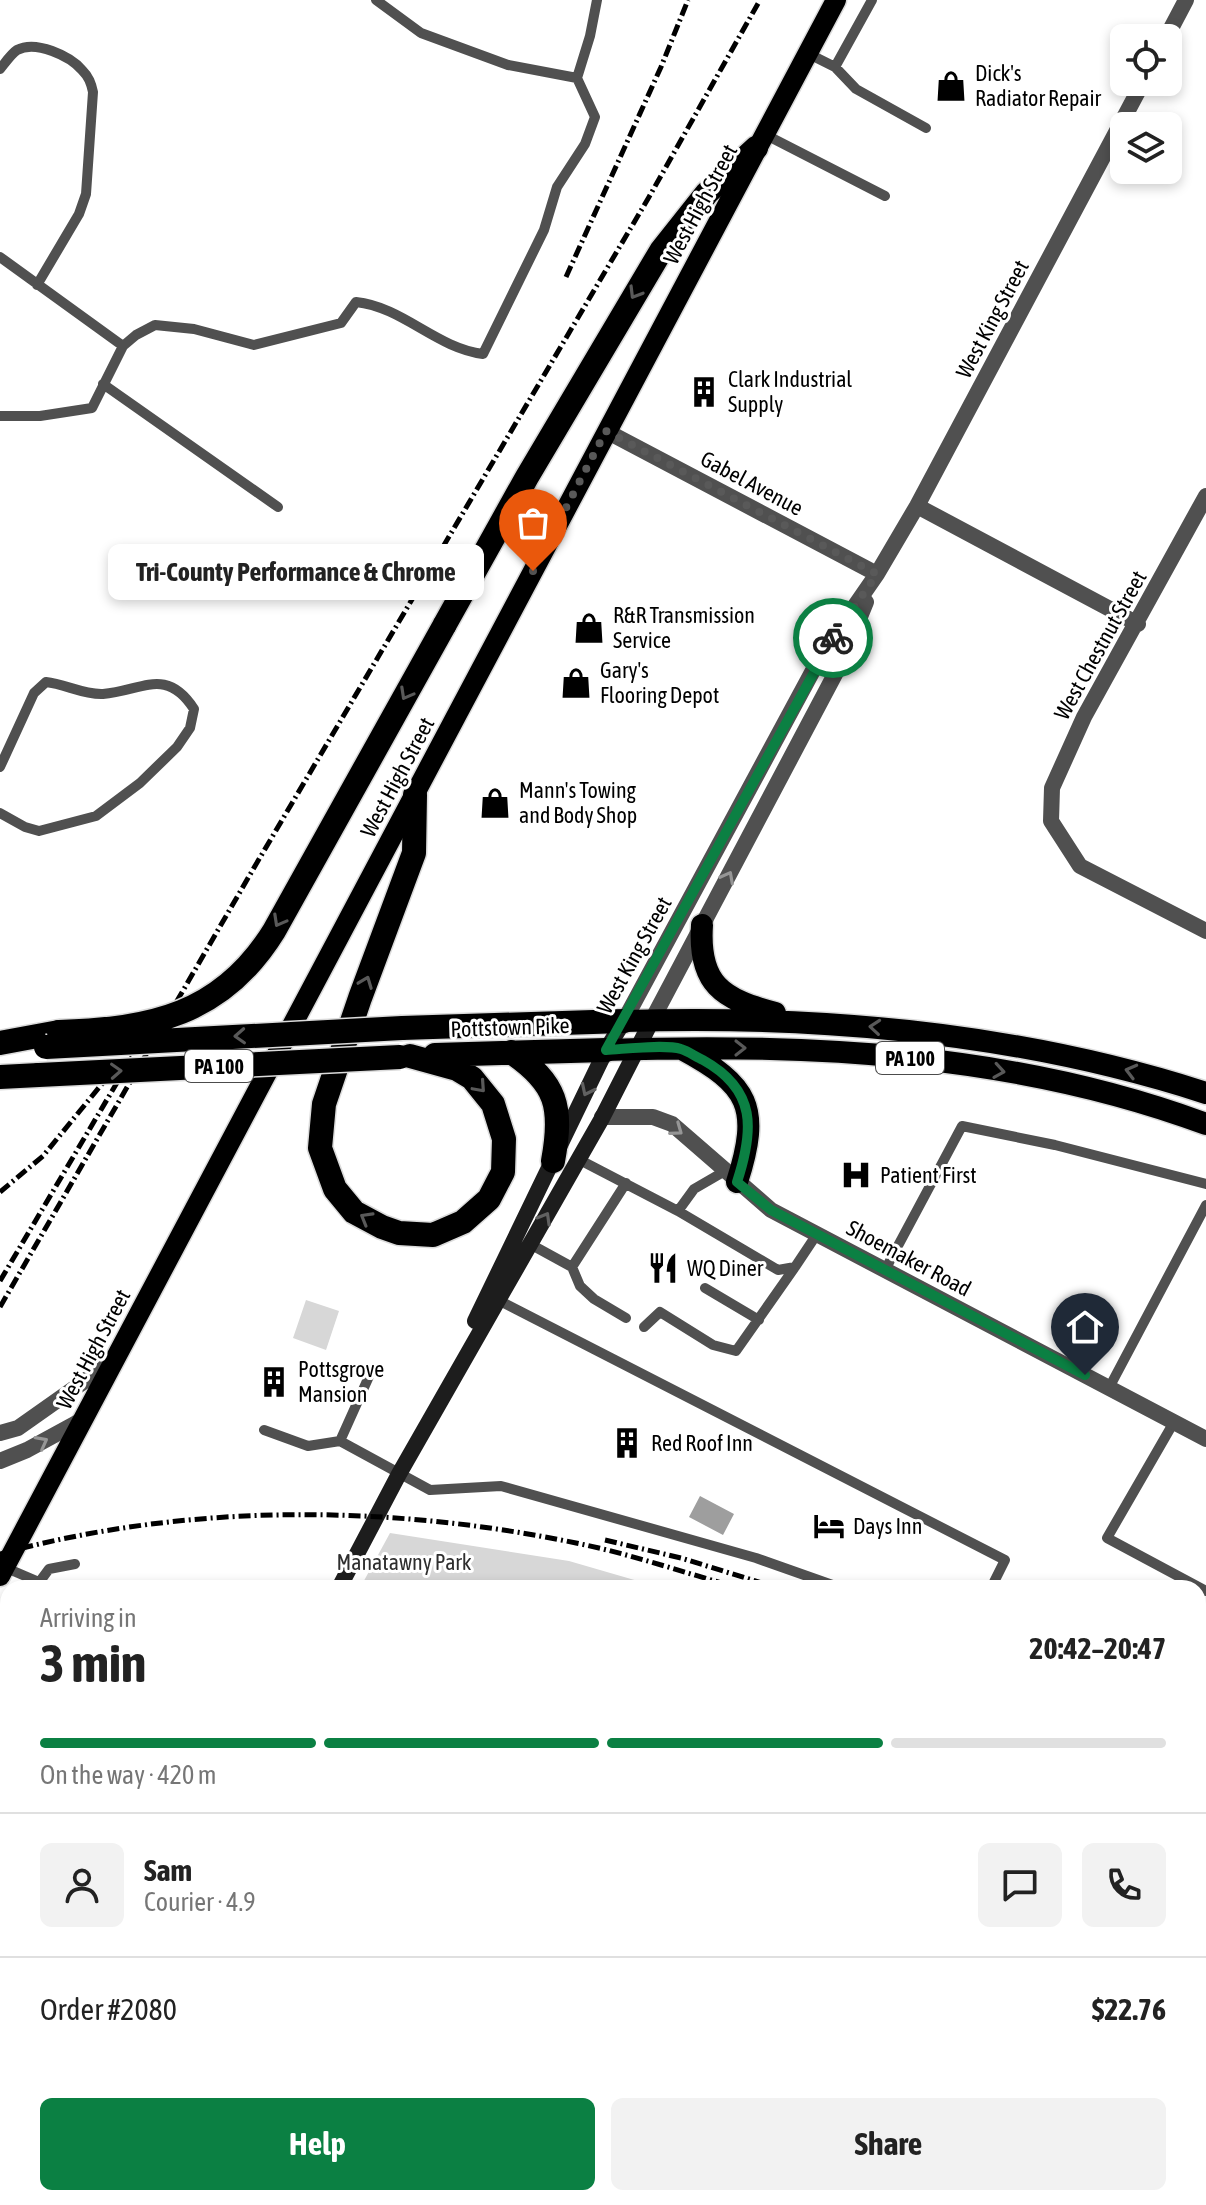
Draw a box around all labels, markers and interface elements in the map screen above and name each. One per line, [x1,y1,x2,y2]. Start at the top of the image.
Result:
map controls [1110,24,1182,184]
button: locate [1110,24,1182,96]
place label: Dick's Radiator Repair [975,60,1102,111]
shop icon: Dick's Radiator Repair [934,69,968,103]
button: layers [1110,112,1182,184]
street label: West High Street [658,140,742,268]
street label: West King Street [950,256,1034,382]
one-way arrow [629,284,644,299]
place label: Clark Industrial Supply [728,366,852,417]
building icon: Clark Industrial Supply [687,375,721,409]
street label: Gabel Avenue [696,445,808,521]
pin [499,489,567,571]
icon: bag [511,501,555,545]
callout: Tri-County Performance & Chrome [109,543,485,599]
text: Tri-County Performance & Chrome [136,557,456,587]
street label: West Chestnut Street [1048,566,1152,724]
courier [793,598,873,678]
place label: R&R Transmission Service [613,602,755,653]
shop icon: R&R Transmission Service [572,611,606,645]
icon: bike [811,616,855,660]
place label: Gary's Flooring Depot [600,657,719,708]
shop icon: Gary's Flooring Depot [559,666,593,700]
one-way arrow [400,686,416,700]
street label: West High Street [355,713,439,841]
place label: Mann's Towing and Body Shop [519,777,637,828]
shop icon: Mann's Towing and Body Shop [478,786,512,820]
one-way arrow [718,871,734,885]
street label: West King Street [591,892,677,1018]
one-way arrow [273,913,289,927]
one-way arrow [356,976,373,990]
street label: Pottstown Pike [450,1012,570,1042]
one-way arrow [868,1019,881,1036]
one-way arrow [233,1027,246,1044]
one-way arrow [734,1039,747,1057]
road number: PA 100 [876,1042,944,1074]
road number: PA 100 [185,1050,253,1082]
one-way arrow [992,1062,1006,1079]
one-way arrow [110,1063,123,1080]
one-way arrow [1125,1063,1139,1080]
one-way arrow [470,1078,484,1093]
one-way arrow [581,1081,597,1096]
one-way arrow [668,1120,682,1135]
hospital icon: Patient First [839,1158,873,1192]
place label: Patient First [880,1162,977,1188]
one-way arrow [360,1212,375,1228]
one-way arrow [535,1212,551,1226]
street label: Shoemaker Road [842,1214,976,1302]
restaurant icon: WQ Diner [646,1251,680,1285]
place label: WQ Diner [687,1255,764,1281]
street label: West High Street [51,1285,135,1413]
pin [1051,1293,1119,1375]
icon: home [1063,1305,1107,1349]
place label: Pottsgrove Mansion [298,1356,384,1407]
building icon: Pottsgrove Mansion [257,1365,291,1399]
building icon: Red Roof Inn [610,1426,644,1460]
place label: Red Roof Inn [651,1430,753,1456]
one-way arrow [33,1436,48,1451]
hotel icon: Days Inn [812,1509,846,1543]
place label: Days Inn [853,1513,922,1539]
park label: Manatawny Park [336,1549,472,1575]
text: Arriving in [40,1603,137,1633]
text: 20:42–20:47 [1029,1631,1166,1665]
text: 3 min [40,1633,146,1693]
text: On the way · 420 m [40,1760,217,1790]
button: person [40,1843,124,1927]
button: chat [978,1843,1062,1927]
button: phone [1082,1843,1166,1927]
text: Sam [144,1853,192,1887]
text: Courier · 4.9 [144,1887,255,1917]
text: Order #2080 [40,1992,177,2026]
text: $22.76 [1092,1992,1166,2026]
button: Help [40,2098,595,2190]
button: Share [611,2098,1166,2190]

